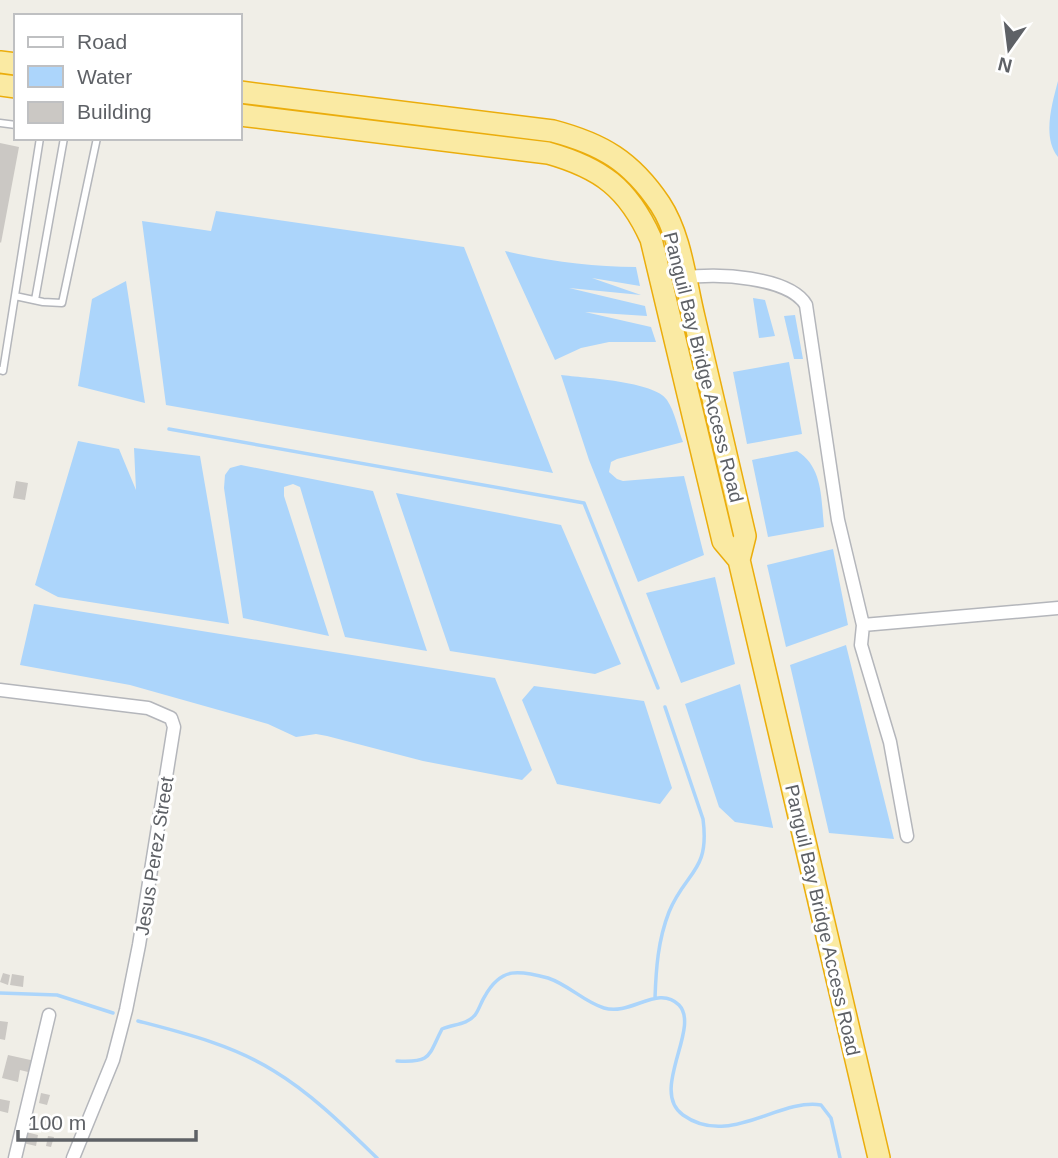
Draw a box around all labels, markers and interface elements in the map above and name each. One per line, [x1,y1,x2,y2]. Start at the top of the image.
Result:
legend [14,14,242,140]
north arrow [974,14,1044,84]
text: Road [77,30,127,53]
text: N [996,53,1014,77]
text: Water [77,65,132,88]
text: Building [77,100,152,123]
street label: Panguil Bay Bridge Access Road [660,230,747,504]
street label: Jesus Perez Street [132,774,178,937]
street label: Panguil Bay Bridge Access Road [781,782,864,1058]
scale bar [18,1098,196,1142]
text: 100 m [28,1111,86,1134]

